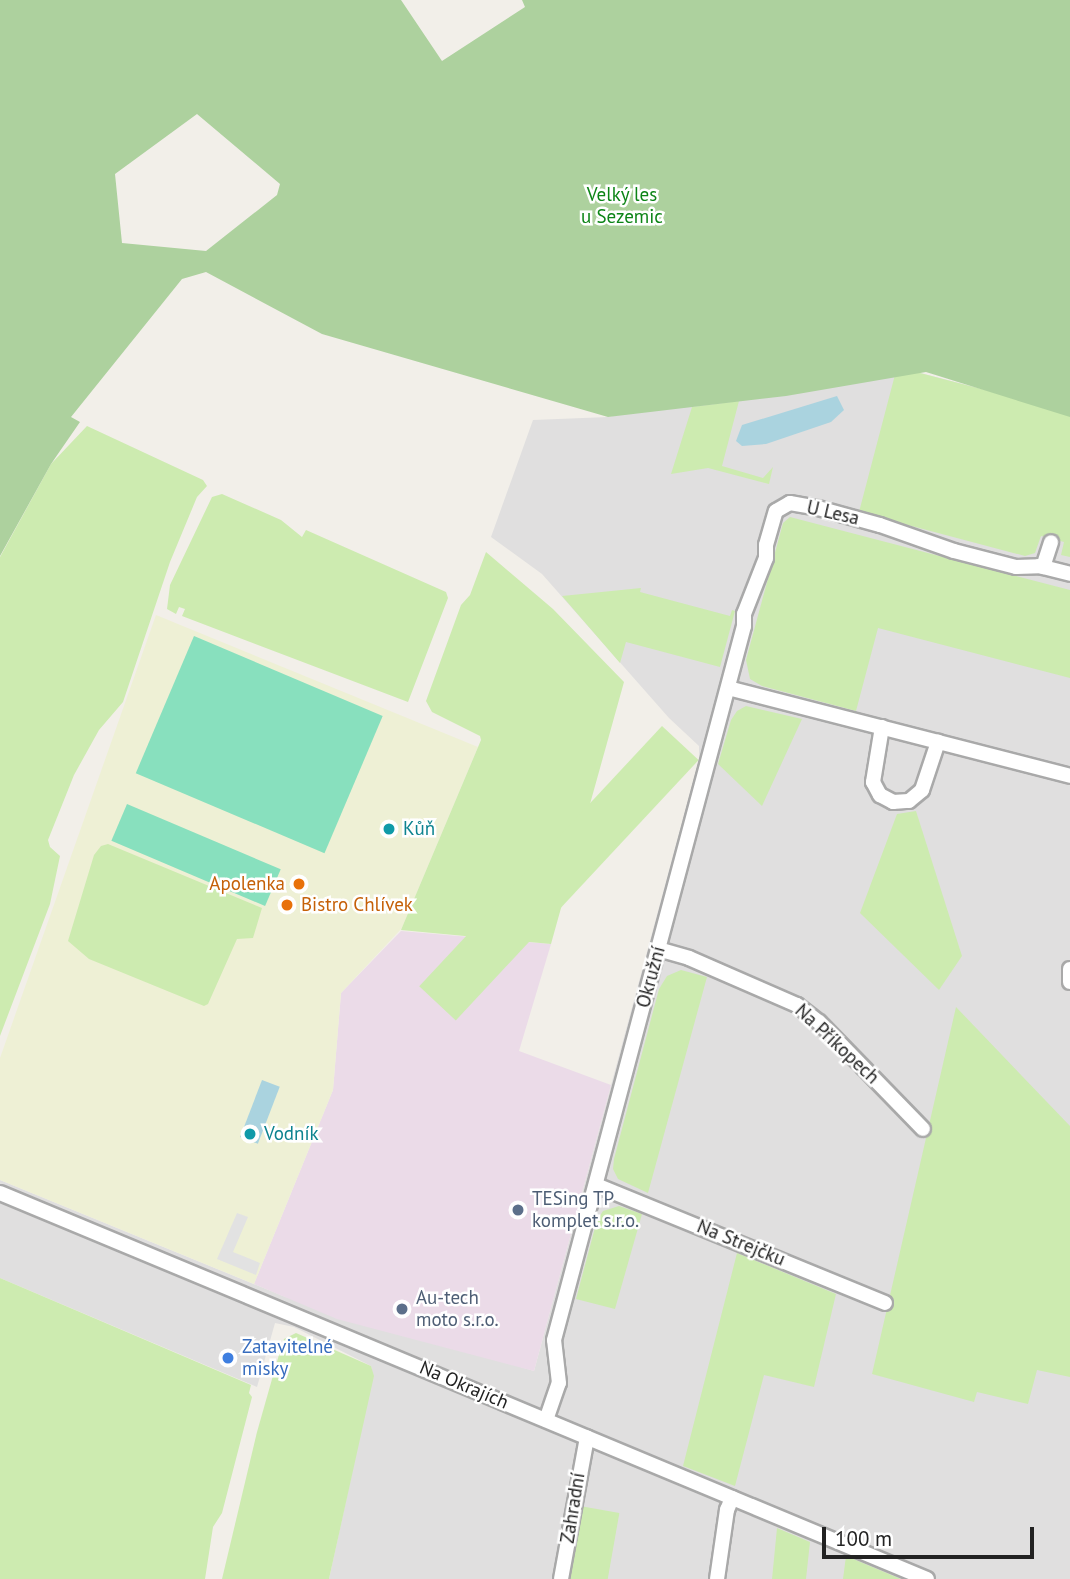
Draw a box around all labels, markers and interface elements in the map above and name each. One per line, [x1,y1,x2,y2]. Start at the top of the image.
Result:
park label: Velký les u Sezemic [581,184,663,228]
street label: U Lesa [804,496,862,530]
place label: Kůň [403,818,435,840]
marker: Kůň [381,821,397,837]
place label: Apolenka [209,873,285,895]
marker: Apolenka [291,876,307,892]
place label: Bistro Chlívek [301,894,413,916]
marker: Bistro Chlívek [279,897,295,913]
street label: Okružní [632,944,670,1010]
street label: Na Příkopech [790,999,884,1089]
place label: Vodník [264,1123,319,1145]
marker: Vodník [242,1126,258,1142]
place label: TESing TP komplet s.r.o. [532,1188,639,1232]
marker: TESing TP komplet s.r.o. [510,1202,526,1218]
street label: Na Strejčku [694,1215,788,1271]
place label: Au-tech moto s.r.o. [416,1287,499,1331]
marker: Au-tech moto s.r.o. [394,1301,410,1317]
place label: Zatavitelné misky [242,1336,333,1380]
marker: Zatavitelné misky [220,1350,236,1366]
street label: Na Okrajích [416,1356,512,1414]
street label: Zahradní [556,1471,590,1545]
scale bar [825,1512,1037,1556]
text: 100 m [835,1525,892,1552]

